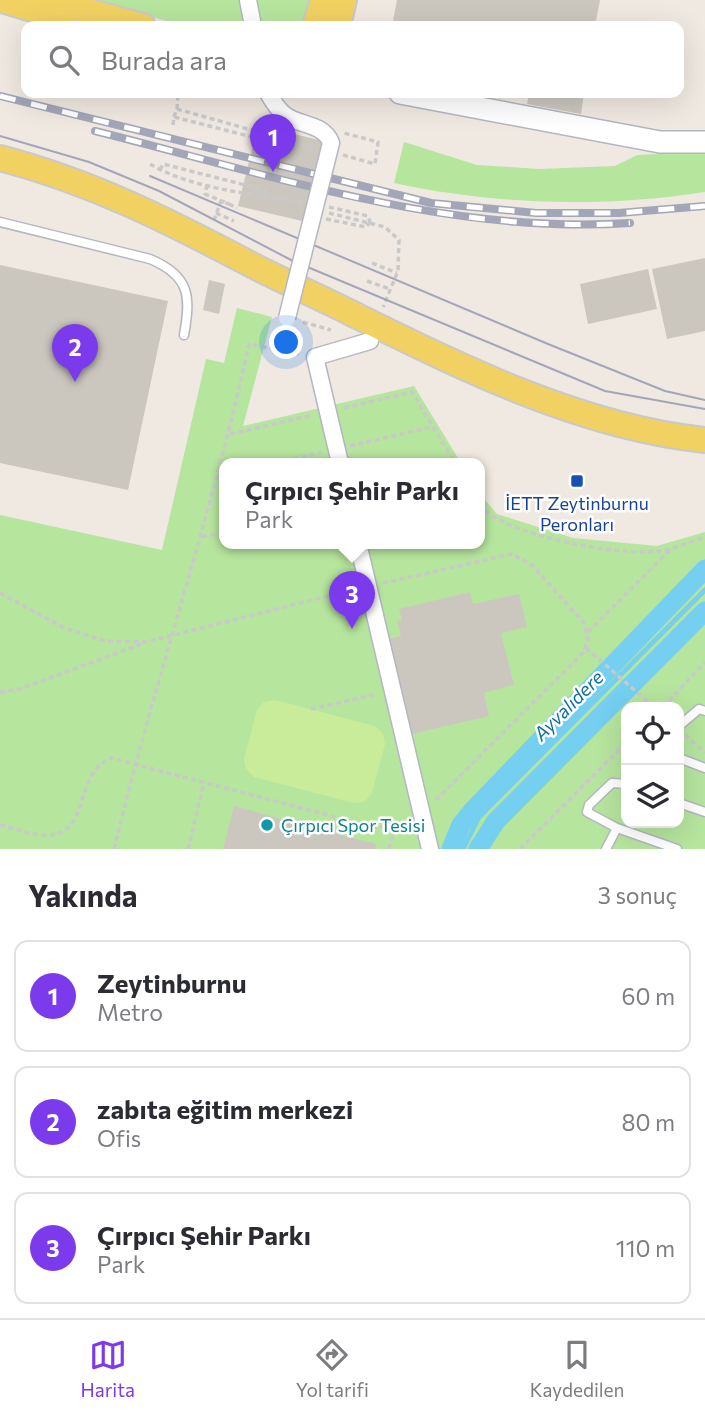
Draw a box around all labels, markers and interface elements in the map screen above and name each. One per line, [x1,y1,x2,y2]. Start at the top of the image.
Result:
search box [21,21,684,98]
icon: search [45,41,83,79]
text: Burada ara [101,44,227,75]
pin: 1 [250,114,296,172]
pin: 2 [52,324,98,382]
your location [269,325,303,359]
popup [219,458,485,549]
marker: İETT Zeytinburnu Peronları [569,473,585,489]
text: Çırpıcı Şehir Parkı [245,474,459,505]
place label: İETT Zeytinburnu Peronları [505,492,649,535]
text: Park [245,505,293,533]
pin: 3 [329,571,375,629]
water label: Ayvalıdere [528,665,608,745]
map controls [621,702,684,828]
button: locate [621,702,684,765]
button: layers [621,765,684,828]
place label: Çırpıcı Spor Tesisi [281,814,425,836]
marker: Çırpıcı Spor Tesisi [259,817,275,833]
text: Yakında [28,876,138,913]
text: 3 sonuç [598,881,677,909]
text: Zeytinburnu [97,967,247,998]
text: 1 [48,982,58,1010]
text: 60 m [622,982,675,1010]
text: Metro [97,998,163,1026]
text: zabıta eğitim merkezi [97,1093,353,1124]
text: 2 [46,1108,60,1136]
text: 80 m [622,1108,675,1136]
text: Ofis [97,1124,141,1152]
text: Çırpıcı Şehir Parkı [97,1219,311,1250]
text: 3 [46,1234,60,1262]
text: 110 m [616,1234,675,1262]
text: Park [97,1250,145,1278]
tab: Harita [80,1336,135,1401]
tab: Yol tarifi [296,1336,369,1401]
tab: Kaydedilen [530,1336,625,1401]

